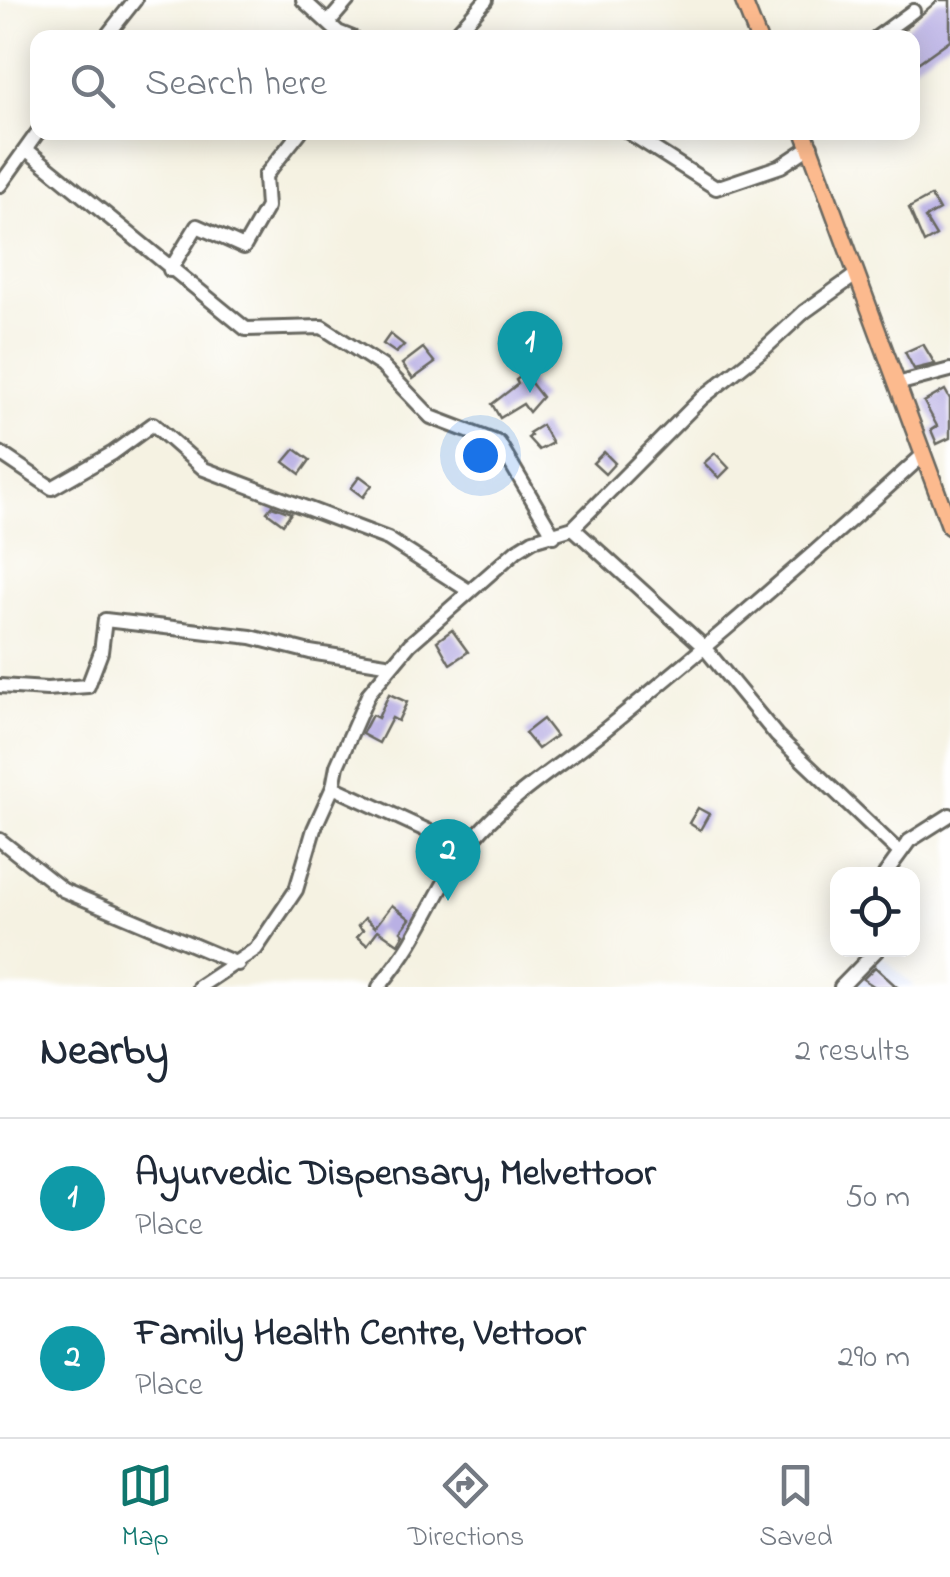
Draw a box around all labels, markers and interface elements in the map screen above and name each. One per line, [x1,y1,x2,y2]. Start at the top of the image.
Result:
search box [30,30,920,140]
text: Search here [145,57,327,113]
icon: search [65,58,120,113]
pin: 1 [498,310,562,393]
your location [455,430,506,481]
pin: 2 [416,818,480,901]
map controls [830,867,920,957]
button: locate [830,867,920,957]
text: Nearby [40,1022,168,1083]
text: 2 results [795,1029,910,1076]
text: Ayurvedic Dispensary, Melvettoor [135,1147,656,1203]
text: 1 [67,1175,78,1222]
text: 50 m [845,1175,910,1222]
text: Place [135,1203,203,1250]
text: Family Health Centre, Vettoor [135,1307,586,1363]
text: 2 [65,1335,80,1382]
text: 290 m [838,1335,910,1382]
text: Place [135,1363,203,1410]
tab: Map [118,1458,173,1559]
tab: Directions [408,1458,524,1559]
tab: Saved [759,1458,832,1559]

